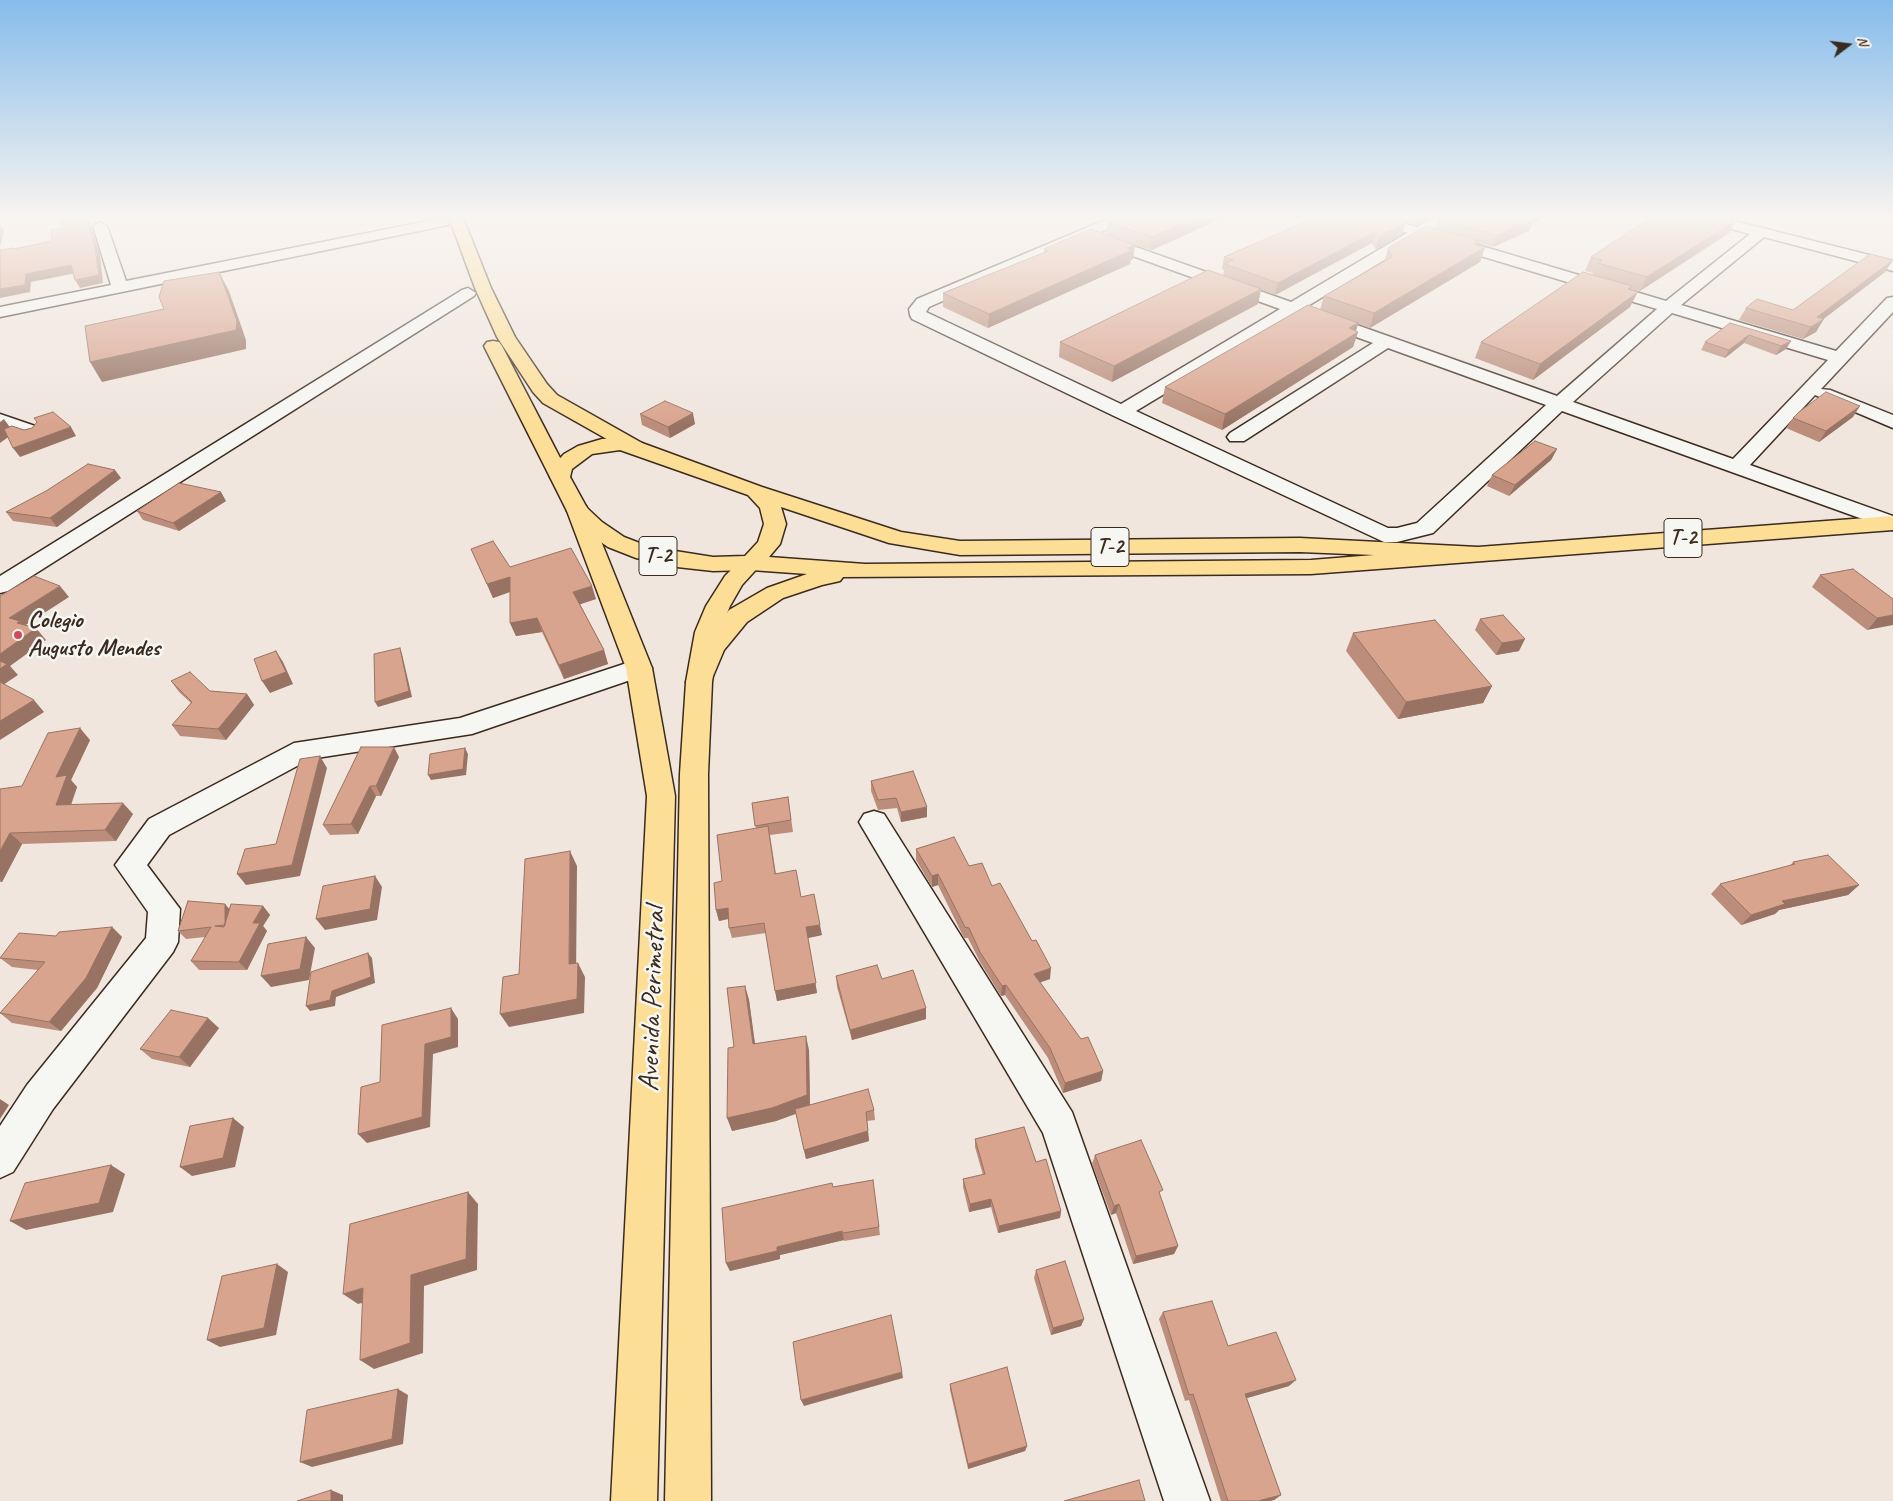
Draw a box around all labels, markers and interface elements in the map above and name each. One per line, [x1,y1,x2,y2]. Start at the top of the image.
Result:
north arrow [1823,20,1873,70]
text: N [1854,35,1872,47]
road number: T-2 [1664,518,1702,558]
road number: T-2 [1091,528,1129,566]
road number: T-2 [639,536,677,576]
place label: Colegio Augusto Mendes [28,607,160,663]
marker: Colegio Augusto Mendes [12,629,24,641]
street label: Avenida Perimetral [632,906,674,1092]

